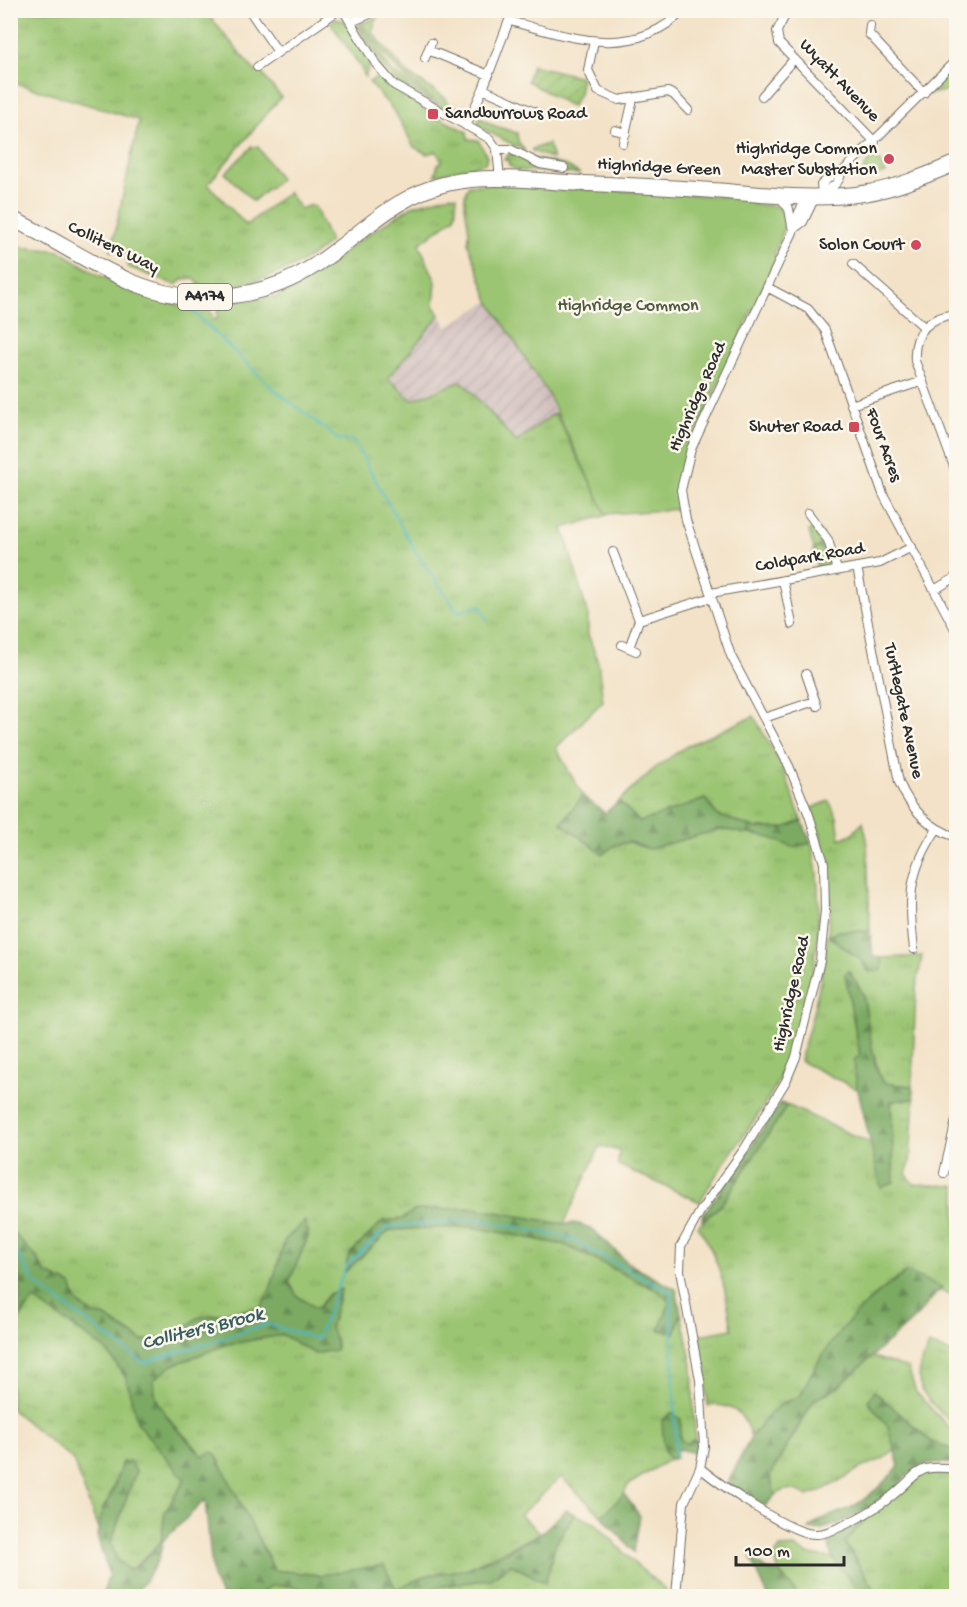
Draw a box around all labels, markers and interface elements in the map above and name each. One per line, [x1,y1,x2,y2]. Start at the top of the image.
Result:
street label: Wyatt Avenue [794,35,884,127]
place label: Sandburrows Road [445,104,588,125]
marker: Sandburrows Road [426,107,440,121]
place label: Highridge Common Master Substation [736,139,877,181]
marker: Highridge Common Master Substation [882,152,896,166]
street label: Highridge Green [597,154,722,182]
street label: Colliters Way [64,217,162,279]
place label: Solon Court [819,235,906,256]
marker: Solon Court [909,238,923,252]
road number: A4174 [178,284,232,310]
park label: Highridge Common [557,296,699,317]
street label: Highridge Road [664,337,732,455]
street label: Four Acres [860,404,906,486]
place label: Shuter Road [749,417,843,438]
marker: Shuter Road [847,420,861,434]
street label: Coldpark Road [754,538,868,578]
street label: Turtlegate Avenue [878,641,928,781]
street label: Highridge Road [768,933,816,1054]
water label: Colliter's Brook [140,1303,268,1356]
scale bar [736,1529,844,1567]
text: 100 m [744,1542,790,1563]

